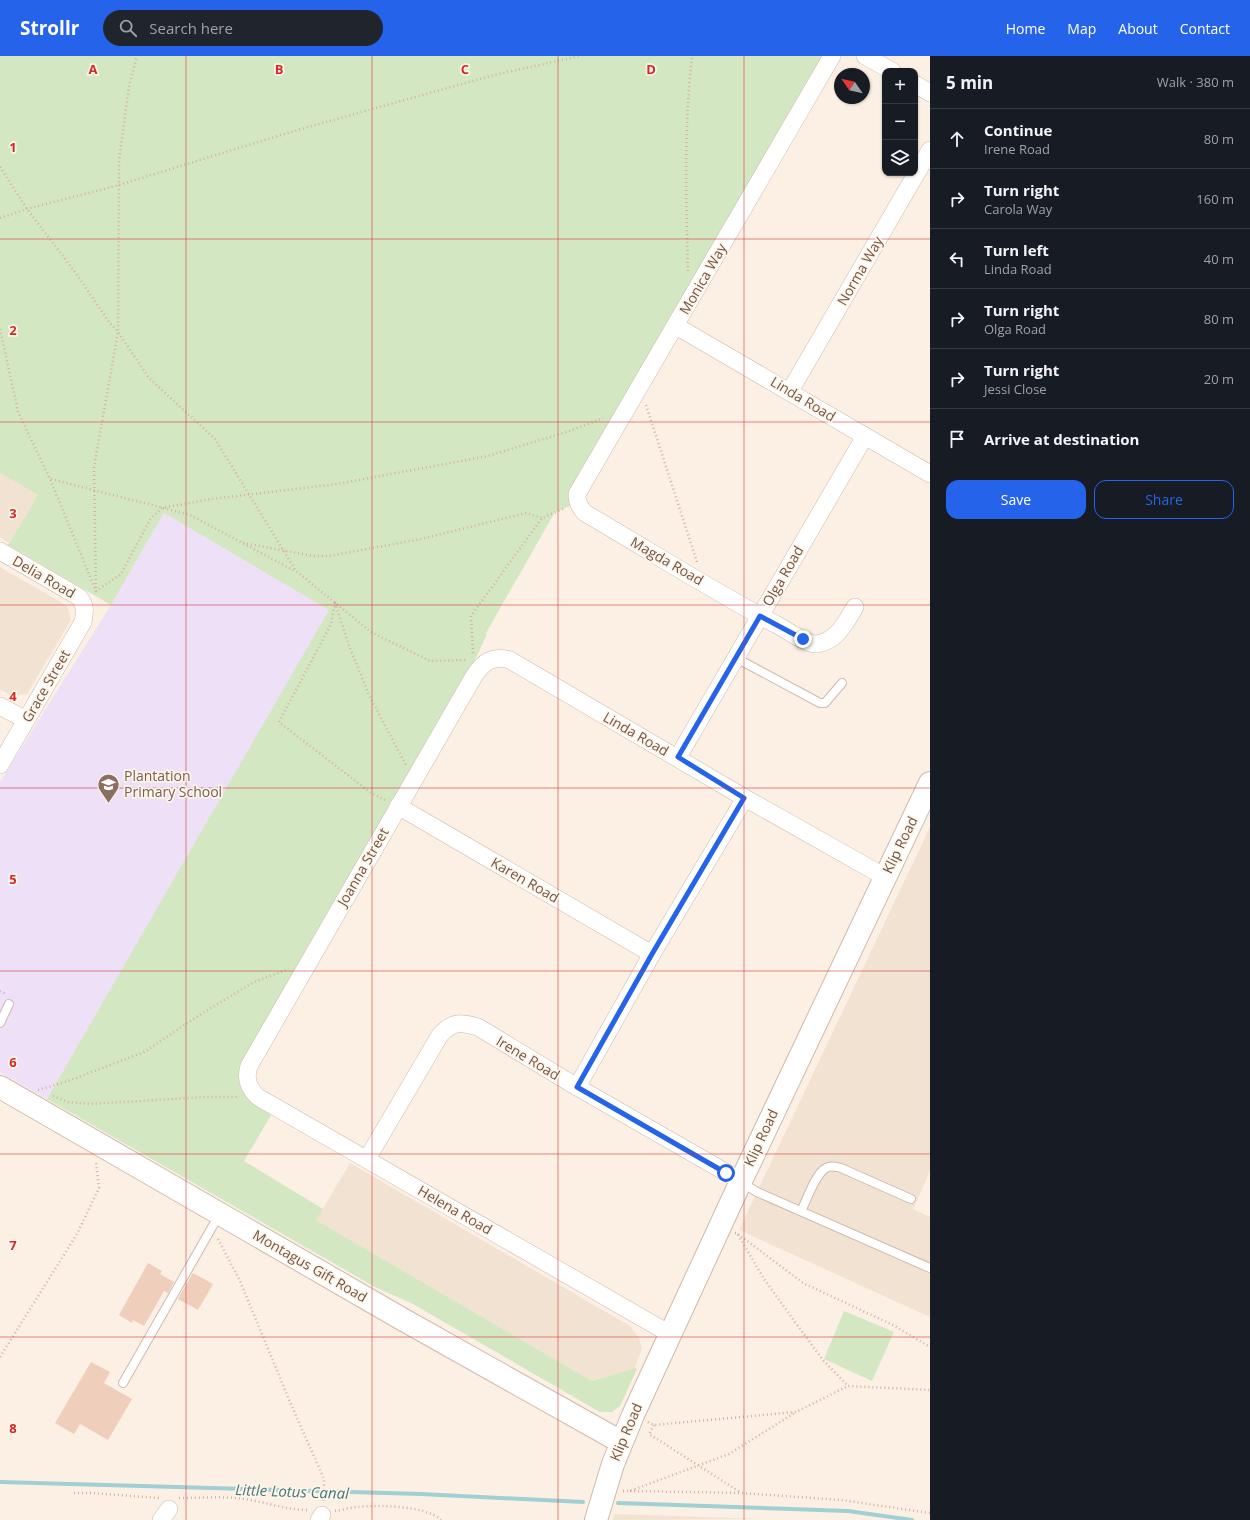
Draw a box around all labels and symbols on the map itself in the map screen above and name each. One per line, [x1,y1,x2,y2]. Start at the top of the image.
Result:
text: A [89,60,98,78]
text: B [275,60,284,78]
text: C [461,60,469,78]
text: D [646,60,656,78]
north arrow [834,68,870,104]
text: 1 [9,138,17,156]
street label: Norma Way [832,232,887,309]
street label: Monica Way [675,239,731,318]
text: 2 [9,321,17,339]
street label: Linda Road [767,372,839,425]
text: 3 [9,504,17,522]
street label: Magda Road [627,532,707,589]
street label: Olga Road [758,542,808,609]
street label: Delia Road [9,551,79,602]
route end [794,630,812,648]
street label: Grace Street [17,646,74,726]
text: 4 [9,687,17,705]
street label: Linda Road [600,707,673,760]
place label: Plantation Primary School [124,766,222,801]
school or university icon: Plantation Primary School [96,771,122,804]
street label: Klip Road [878,813,922,876]
street label: Joanna Street [331,824,393,911]
street label: Karen Road [488,852,563,907]
text: 5 [9,870,17,888]
street label: Irene Road [493,1031,564,1084]
text: 6 [9,1053,17,1071]
street label: Klip Road [739,1106,782,1170]
route start [717,1164,735,1182]
street label: Helena Road [415,1181,496,1239]
street label: Montagus Gift Road [249,1225,371,1306]
text: 7 [9,1236,17,1254]
street label: Klip Road [605,1400,646,1464]
text: 8 [9,1419,17,1437]
water label: Little Lotus Canal [235,1479,350,1503]

